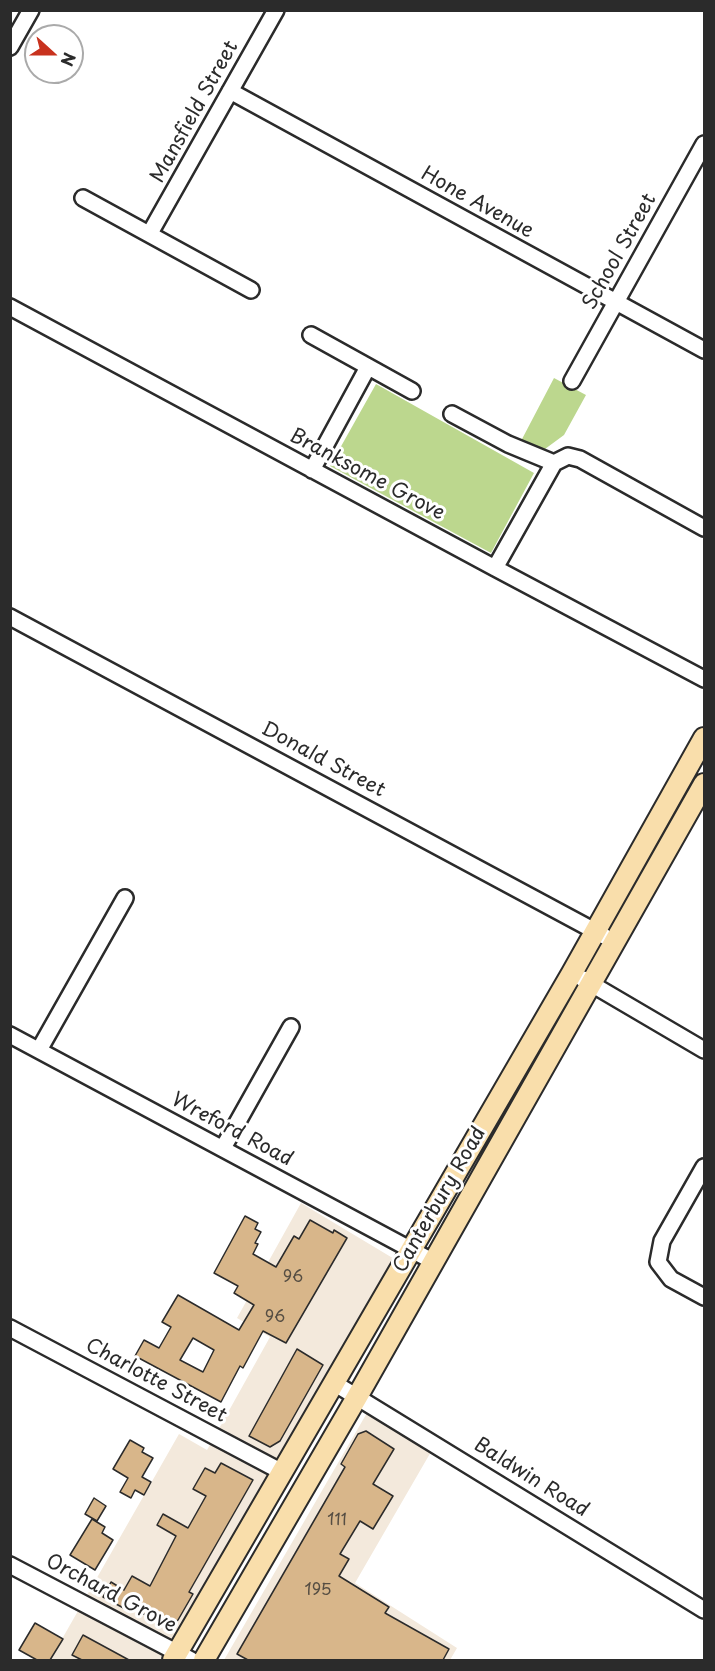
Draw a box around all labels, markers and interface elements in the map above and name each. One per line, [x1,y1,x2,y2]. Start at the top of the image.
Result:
north arrow [24,24,84,84]
street label: Mansfield Street [146,37,244,187]
text: N [55,50,82,70]
street label: Hone Avenue [417,162,537,244]
street label: School Street [578,190,662,314]
street label: Branksome Grove [285,424,449,526]
street label: Donald Street [257,717,389,803]
street label: Wreford Road [167,1088,297,1172]
street label: Canterbury Road [388,1123,492,1277]
house number: 96 [283,1268,303,1288]
house number: 96 [265,1308,285,1328]
street label: Charlotte Street [81,1334,231,1428]
street label: Baldwin Road [469,1433,593,1523]
house number: 111 [327,1511,347,1531]
street label: Orchard Grove [42,1549,180,1639]
house number: 195 [305,1581,331,1601]

